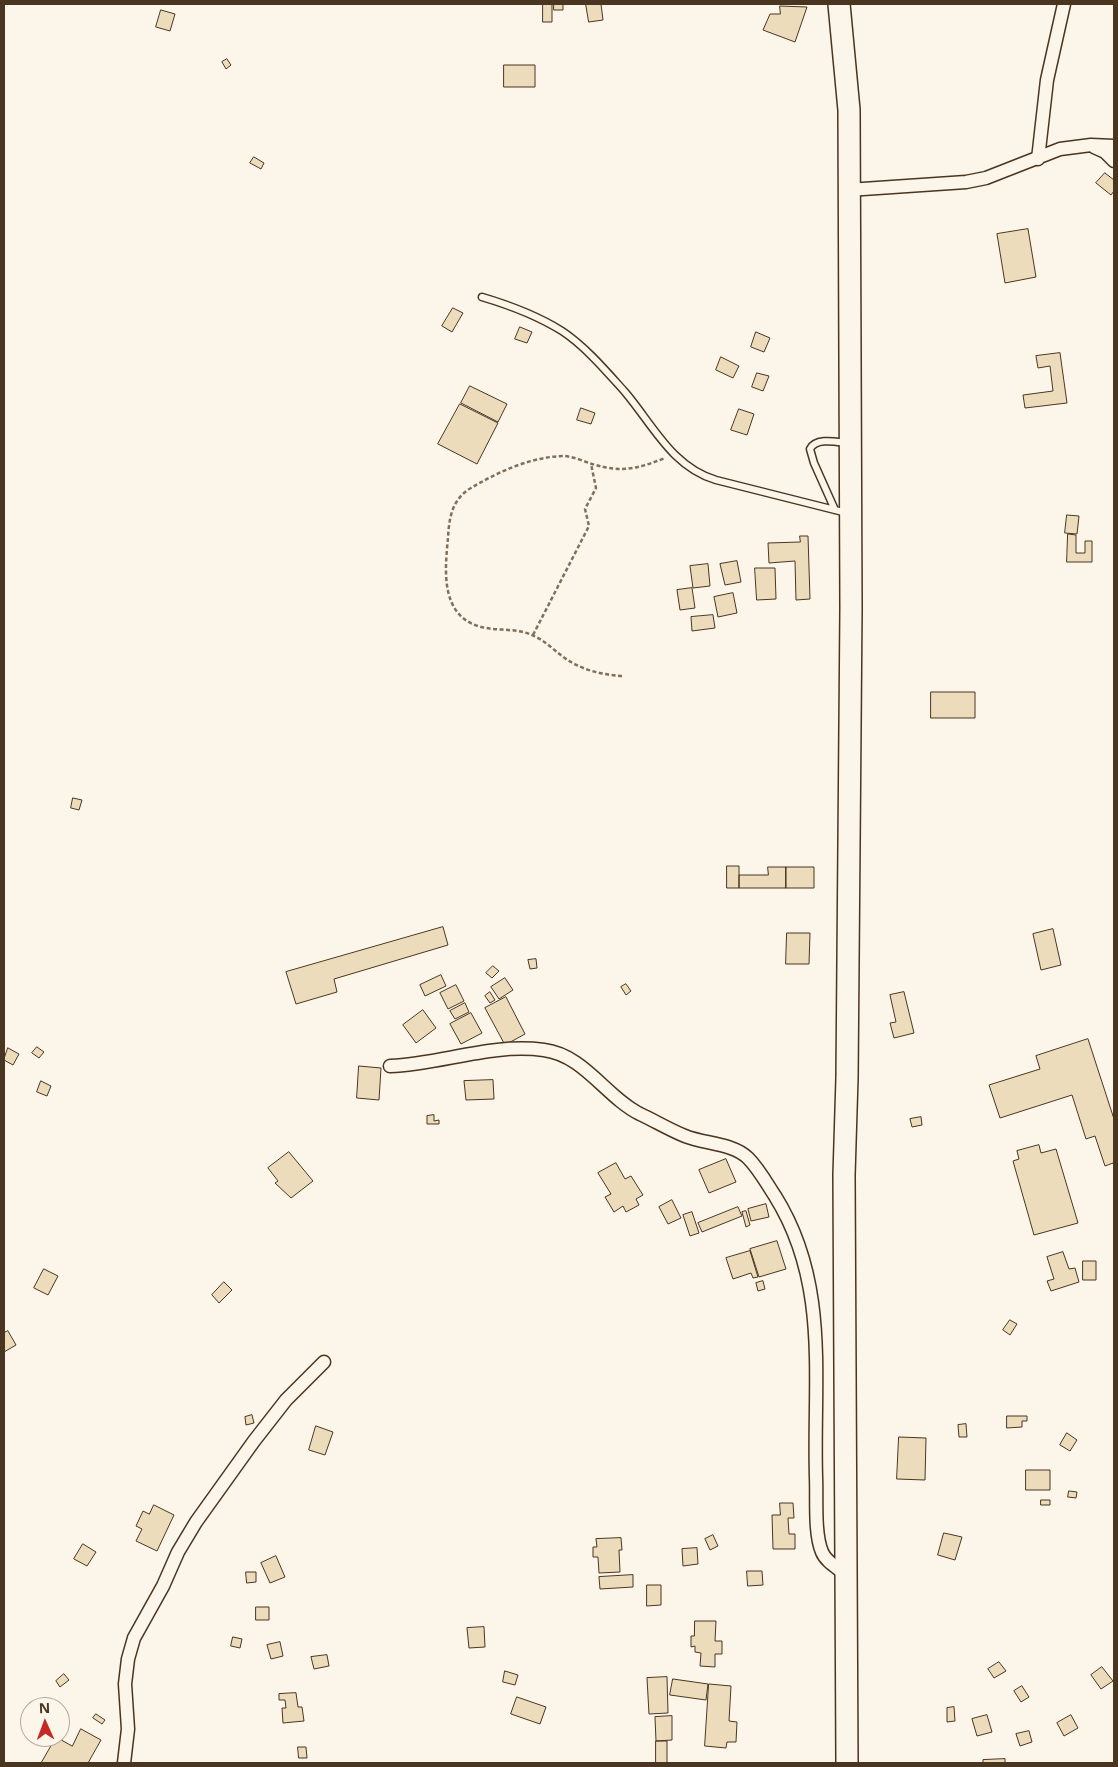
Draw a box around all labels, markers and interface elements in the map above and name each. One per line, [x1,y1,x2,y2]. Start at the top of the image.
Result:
north arrow [20,1697,70,1747]
text: N [38,1698,51,1717]

